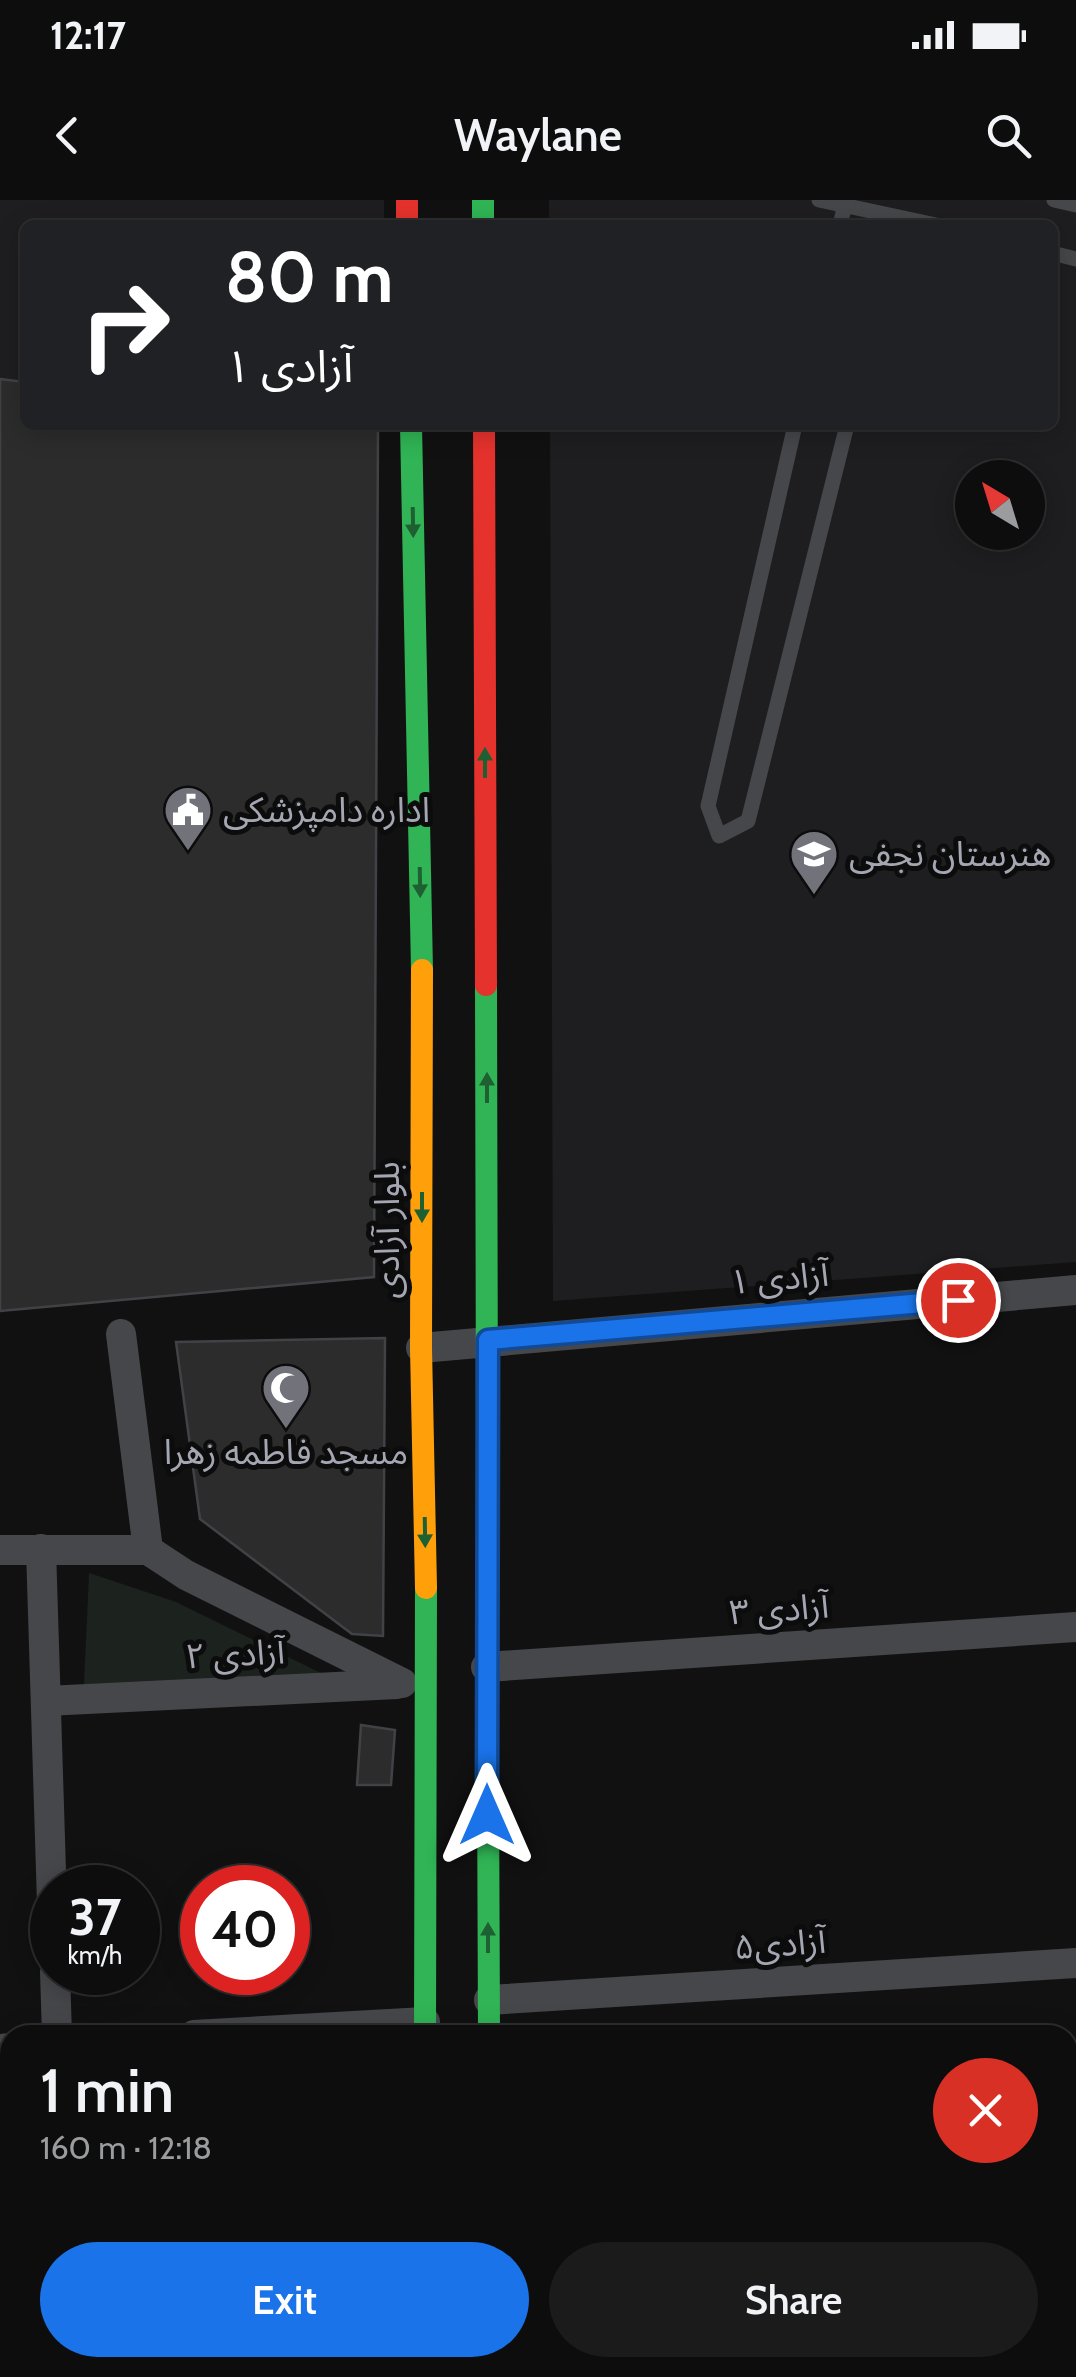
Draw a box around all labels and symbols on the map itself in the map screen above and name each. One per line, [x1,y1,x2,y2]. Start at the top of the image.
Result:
north arrow [955,460,1045,550]
one-way arrow [406,507,422,539]
one-way arrow [477,746,493,778]
public building icon: اداره دامپزشکی [162,784,214,852]
place label: اداره دامپزشکی [223,788,430,832]
school or university icon: هنرستان نجفی [788,828,840,896]
place label: هنرستان نجفی [849,832,1051,875]
one-way arrow [413,867,429,899]
one-way arrow [479,1071,495,1103]
street label: بلوار آزادی [365,1161,408,1299]
one-way arrow [414,1192,430,1224]
street label: آزادی ۱ [727,1252,832,1303]
pin [916,1258,1001,1343]
mosque icon: مسجد فاطمه زهرا [260,1362,312,1430]
place label: مسجد فاطمه زهرا [164,1430,408,1473]
one-way arrow [417,1517,433,1549]
street label: آزادی ۳ [728,1583,832,1633]
street label: آزادی ۲ [184,1629,288,1678]
position arrow [435,1763,539,1867]
speed limit sign: 40 [180,1865,310,1995]
street label: آزادی۵ [733,1919,829,1968]
one-way arrow [480,1921,496,1953]

